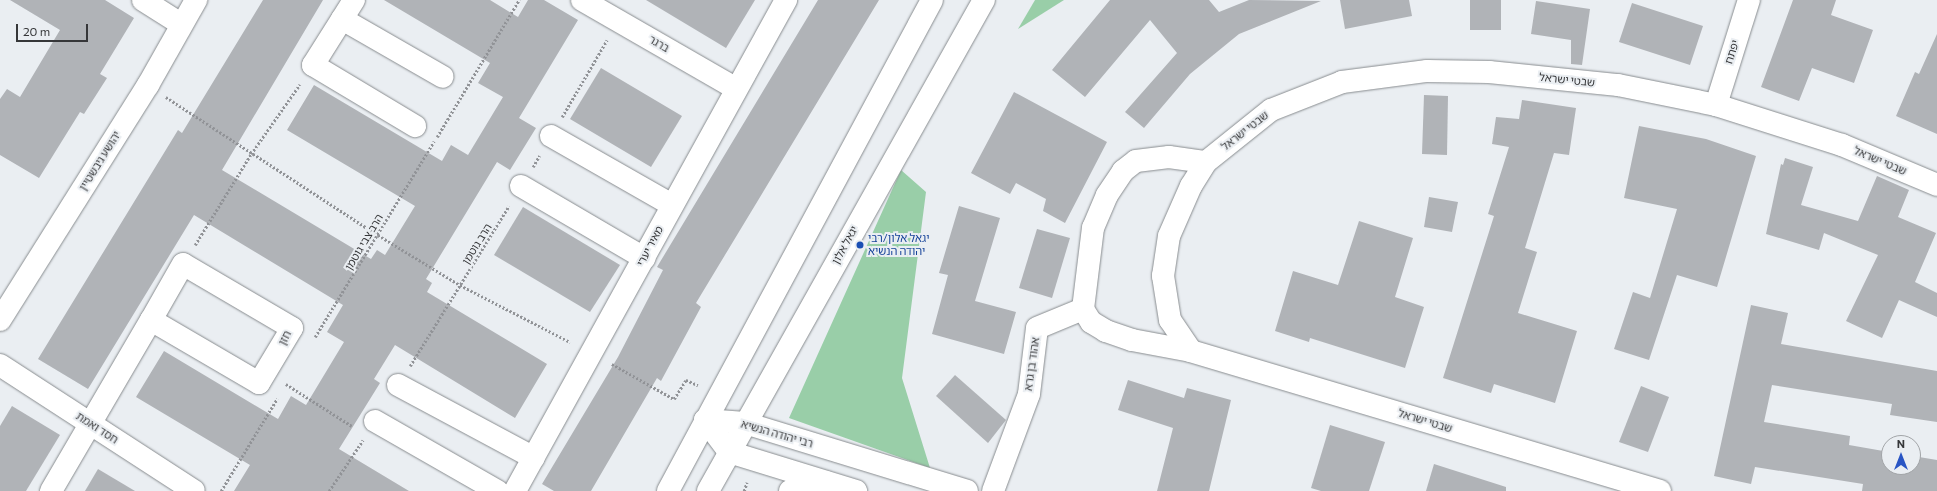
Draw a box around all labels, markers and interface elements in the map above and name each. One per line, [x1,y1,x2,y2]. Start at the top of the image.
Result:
scale bar [18,16,90,42]
text: 20 m [23,24,50,38]
street label: ברגר [646,33,672,55]
street label: יפתח [1722,38,1742,66]
street label: שבטי ישראל [1538,71,1596,89]
street label: שבטי ישראל [1219,109,1271,153]
street label: יהושע גיבשטיין [77,129,123,193]
street label: שבטי ישראל [1852,144,1908,178]
street label: הרב צבי גוטמן [342,212,386,272]
street label: הרב גוטמן [459,221,495,267]
street label: מאיר יערי [634,224,666,268]
street label: יגאל אלון [829,224,861,266]
place label: יגאל אלון/רבי יהודה הנשיא [868,232,929,258]
marker: יגאל אלון/רבי יהודה הנשיא [855,240,865,250]
street label: חזן [276,329,294,347]
street label: אהוד בן גרא [1022,336,1042,392]
street label: שבטי ישראל [1396,407,1454,435]
street label: חסד ואמת [73,410,121,446]
street label: רבי יהודה הנשיא [740,417,814,451]
north arrow [1881,435,1921,475]
text: N [1897,437,1905,450]

